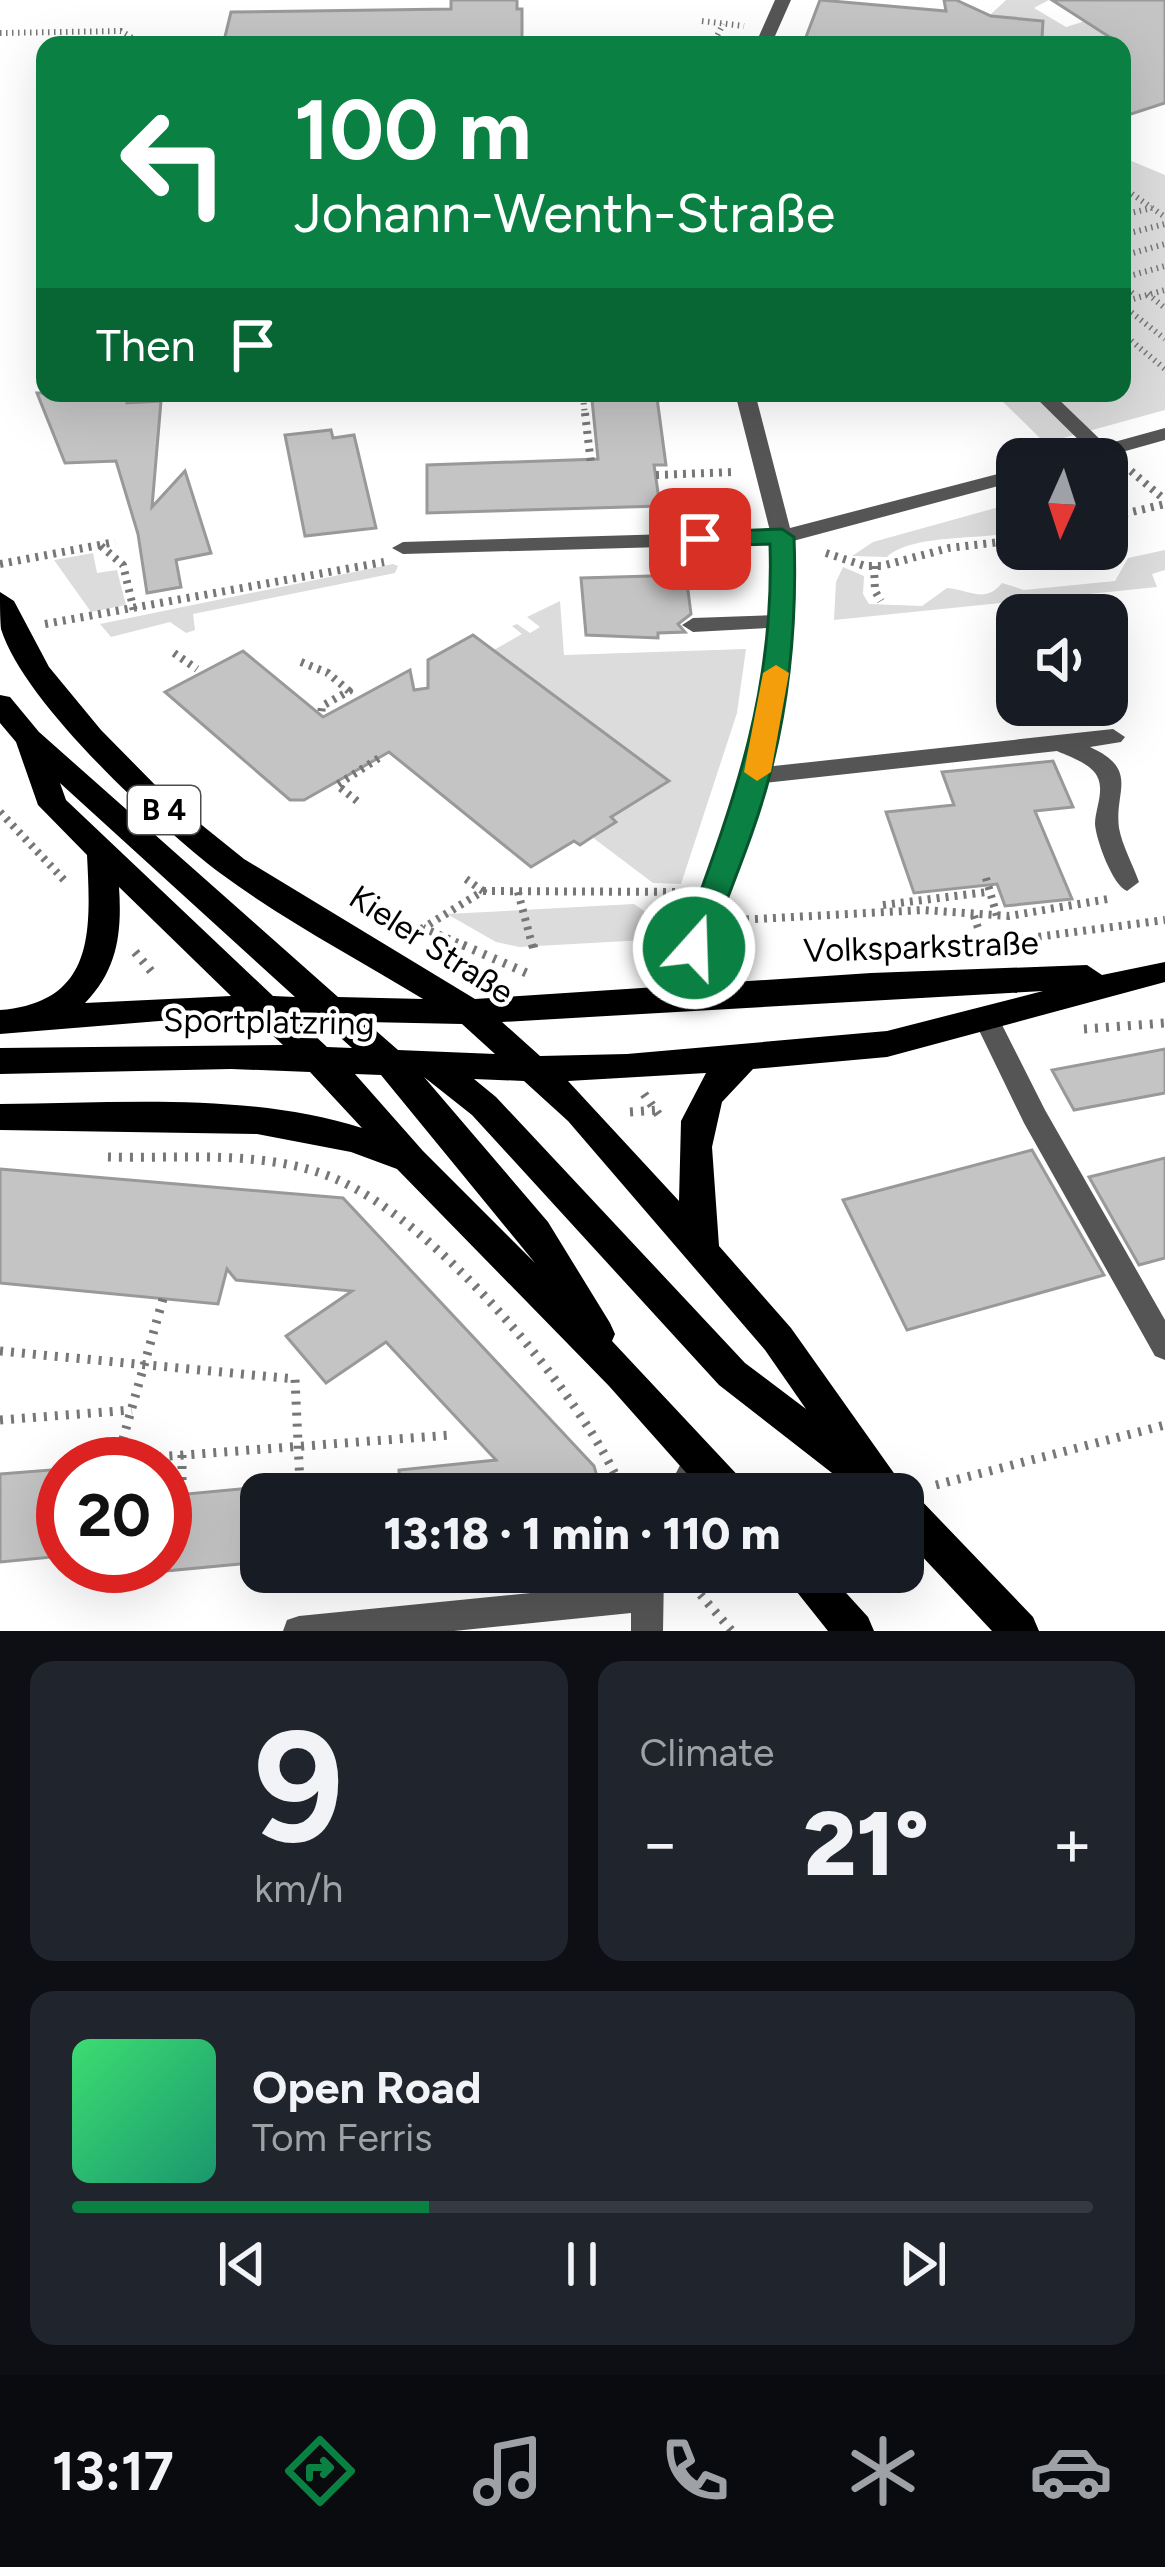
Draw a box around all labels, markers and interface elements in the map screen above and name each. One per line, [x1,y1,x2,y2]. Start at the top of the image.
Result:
text: 100 m [294,79,532,180]
icon: left [96,84,252,240]
text: Johann-Wenth-Straße [294,181,835,246]
icon: arrive [220,312,286,378]
text: Then [96,318,196,372]
north arrow [996,438,1128,570]
map controls [996,438,1128,726]
pin [649,488,751,590]
icon: arrive [667,506,733,572]
button: sound [996,594,1128,726]
road number: B 4 [128,786,200,834]
street label: Kieler Straße [342,877,521,1012]
position arrow [631,885,757,1011]
street label: Volksparkstraße [803,923,1039,970]
street label: Sportplatzring [163,1000,375,1043]
speed limit sign: 20 [36,1437,192,1593]
text: 13:18 · 1 min · 110 m [384,1506,780,1560]
text: 9 [254,1693,344,1880]
text: Climate [640,1729,774,1776]
text: 21° [803,1789,929,1898]
text: − [640,1803,681,1883]
text: + [1052,1803,1093,1883]
text: km/h [254,1865,343,1912]
text: Open Road [252,2060,482,2114]
text: Tom Ferris [252,2114,432,2161]
icon: previous [209,2231,275,2297]
icon: pause [549,2231,615,2297]
icon: next [890,2231,956,2297]
icon: directions [278,2429,362,2513]
icon: music [466,2429,550,2513]
icon: phone [653,2429,737,2513]
icon: climate [841,2429,925,2513]
icon: car [1029,2429,1113,2513]
text: 13:17 [52,2439,174,2504]

